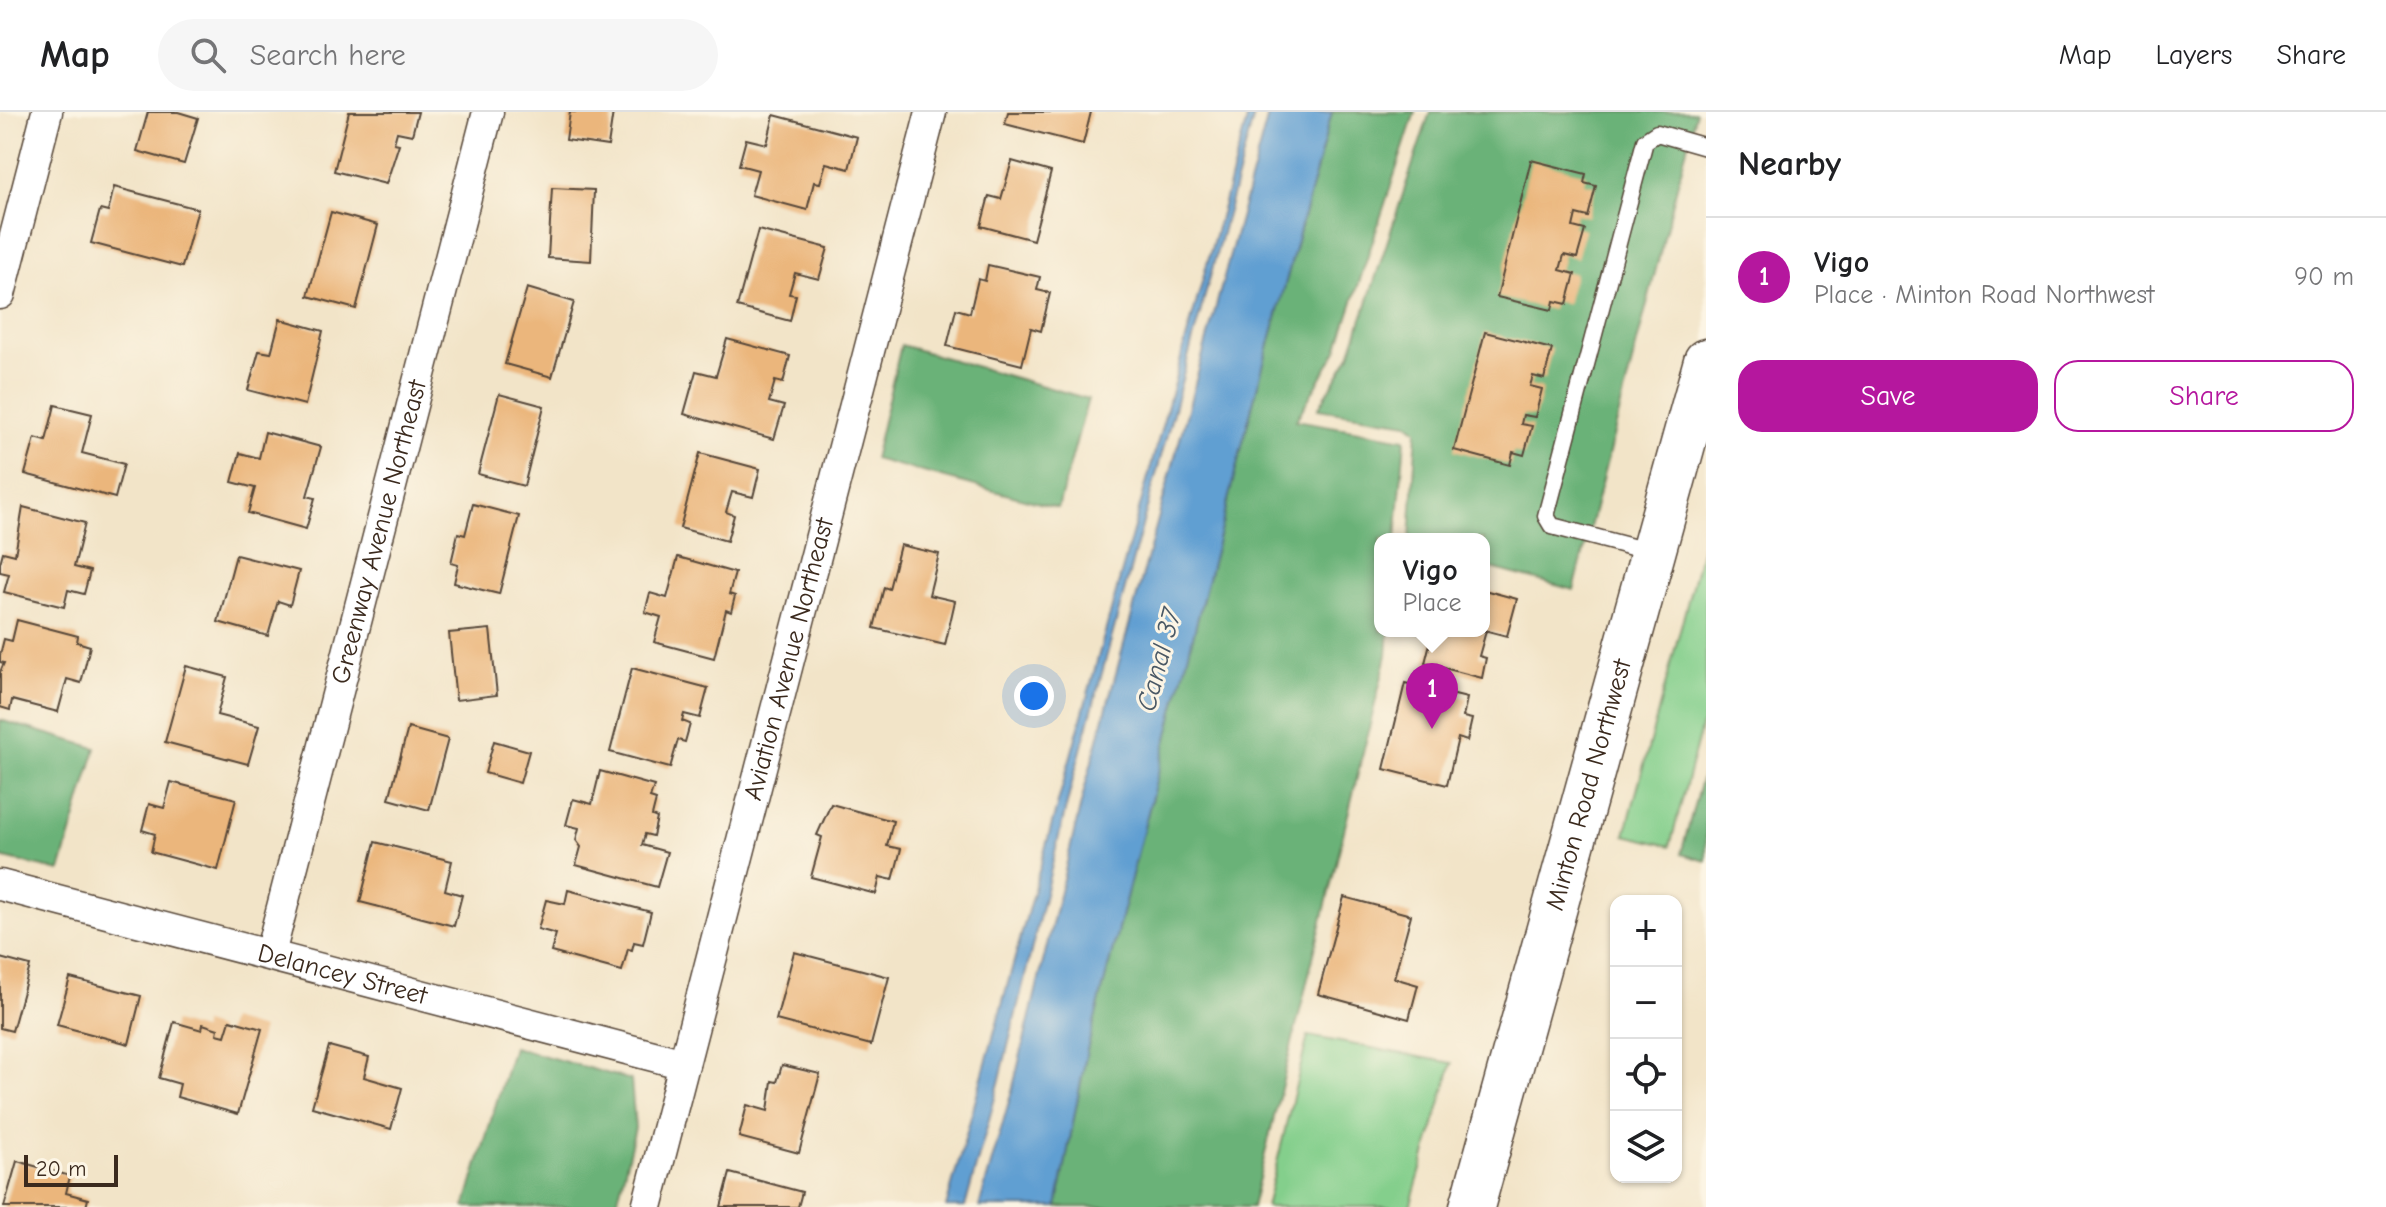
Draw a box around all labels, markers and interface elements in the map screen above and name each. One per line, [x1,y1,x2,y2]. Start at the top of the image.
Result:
search box [158,19,718,91]
text: Map [40,33,110,77]
icon: search [186,33,230,77]
text: Search here [250,38,406,73]
text: Map [2059,39,2112,71]
text: Layers [2156,39,2232,71]
text: Share [2276,39,2346,71]
text: Nearby [1738,144,1841,184]
text: Vigo [1814,245,1869,280]
text: 1 [1759,262,1769,292]
text: 90 m [2294,262,2354,292]
text: Place · Minton Road Northwest [1814,280,2154,310]
button: Save [1738,360,2038,432]
button: Share [2054,360,2354,432]
street label: Greenway Avenue Northeast [326,375,433,687]
street label: Aviation Avenue Northeast [738,513,840,804]
popup [1374,533,1490,637]
text: Vigo [1402,553,1458,588]
text: Place [1402,588,1462,618]
water label: Canal 37 [1130,603,1189,715]
street label: Minton Road Northwest [1540,654,1638,914]
pin: 1 [1406,663,1458,729]
your location [1014,676,1054,716]
map controls [1610,895,1682,1183]
button: + [1610,895,1682,967]
street label: Delancey Street [255,938,432,1012]
button: − [1610,967,1682,1039]
button: locate [1610,1039,1682,1111]
button: layers [1610,1111,1682,1183]
scale bar [24,1151,118,1187]
text: 20 m [36,1156,86,1182]

